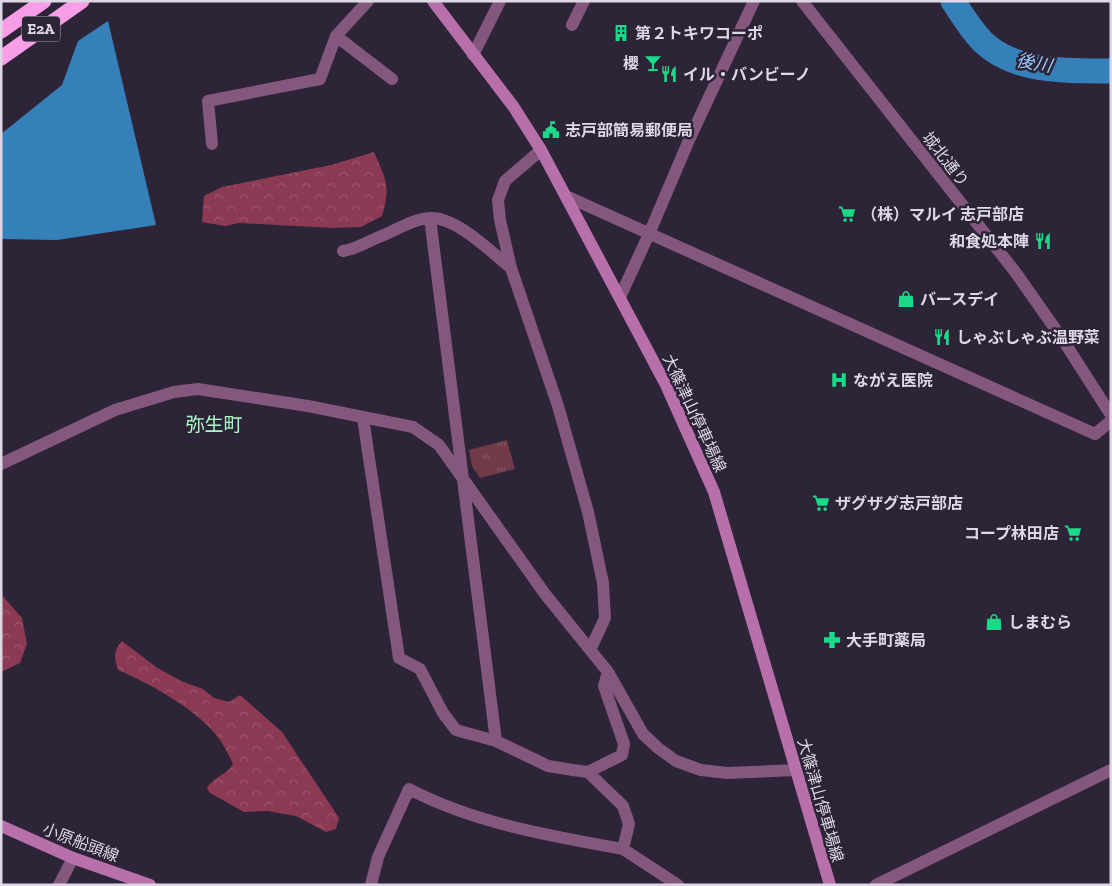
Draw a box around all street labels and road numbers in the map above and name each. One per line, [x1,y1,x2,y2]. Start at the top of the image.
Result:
road number: E2A [22,16,60,42]
street label: 城北通り [918,128,973,190]
street label: 大篠津山停車場線 [659,351,730,475]
street label: 大篠津山停車場線 [794,736,847,864]
street label: 小原船頭線 [40,819,122,866]

